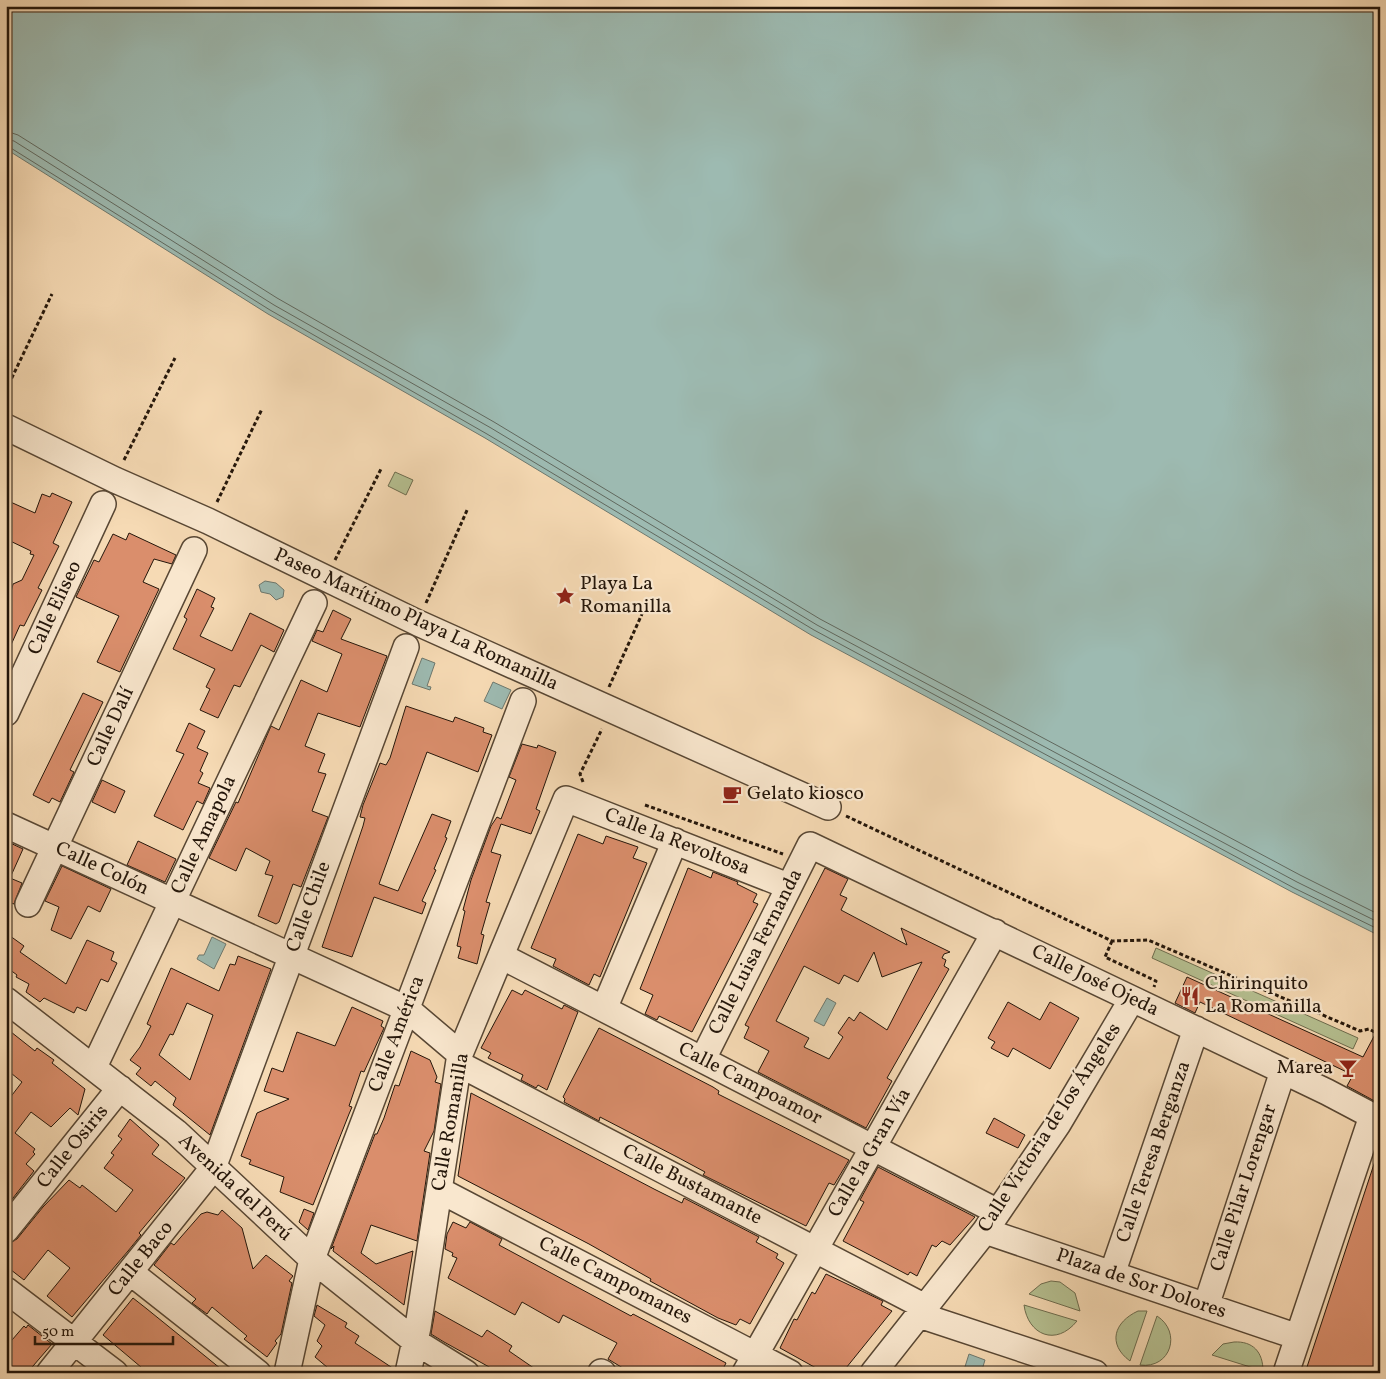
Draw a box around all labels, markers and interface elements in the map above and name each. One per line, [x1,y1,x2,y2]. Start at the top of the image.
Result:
street label: Paseo Marítimo Playa La Romanilla [269,542,563,698]
street label: Calle Eliseo [21,556,89,660]
place label: Playa La Romanilla [580,570,671,621]
place icon: Playa La Romanilla [554,585,576,607]
street label: Calle Dalí [80,683,142,771]
street label: Calle Amapola [164,771,244,899]
place label: Gelato kiosco [747,780,864,808]
cafe icon: Gelato kiosco [721,783,743,805]
street label: Calle la Revoltosa [600,801,754,883]
street label: Calle Colón [51,835,154,903]
street label: Calle Chile [280,858,338,956]
street label: Calle Luisa Fernanda [702,864,810,1040]
street label: Calle José Ojeda [1027,938,1164,1024]
place label: Chirinquito La Romanilla [1205,970,1322,1021]
street label: Calle América [362,972,432,1096]
restaurant icon: Chirinquito La Romanilla [1179,985,1201,1007]
street label: Calle Victoria de los Ángeles [972,1018,1128,1238]
street label: Calle Campoamor [673,1036,827,1132]
street label: Calle Romanilla [425,1051,477,1193]
place label: Marea [1277,1054,1333,1082]
street label: Calle Teresa Berganza [1110,1057,1198,1247]
bar icon: Marea [1337,1057,1359,1079]
street label: Calle la Gran Vía [822,1083,918,1223]
street label: Calle Osiris [30,1099,116,1195]
street label: Calle Pilar Lorengar [1204,1101,1284,1275]
street label: Avenida del Perú [172,1128,298,1248]
street label: Calle Bustamante [617,1138,767,1232]
street label: Calle Baco [102,1215,180,1303]
street label: Calle Campomanes [533,1230,697,1332]
street label: Plaza de Sor Dolores [1052,1242,1230,1326]
scale bar [35,1314,172,1346]
text: 50 m [42,1322,74,1343]

